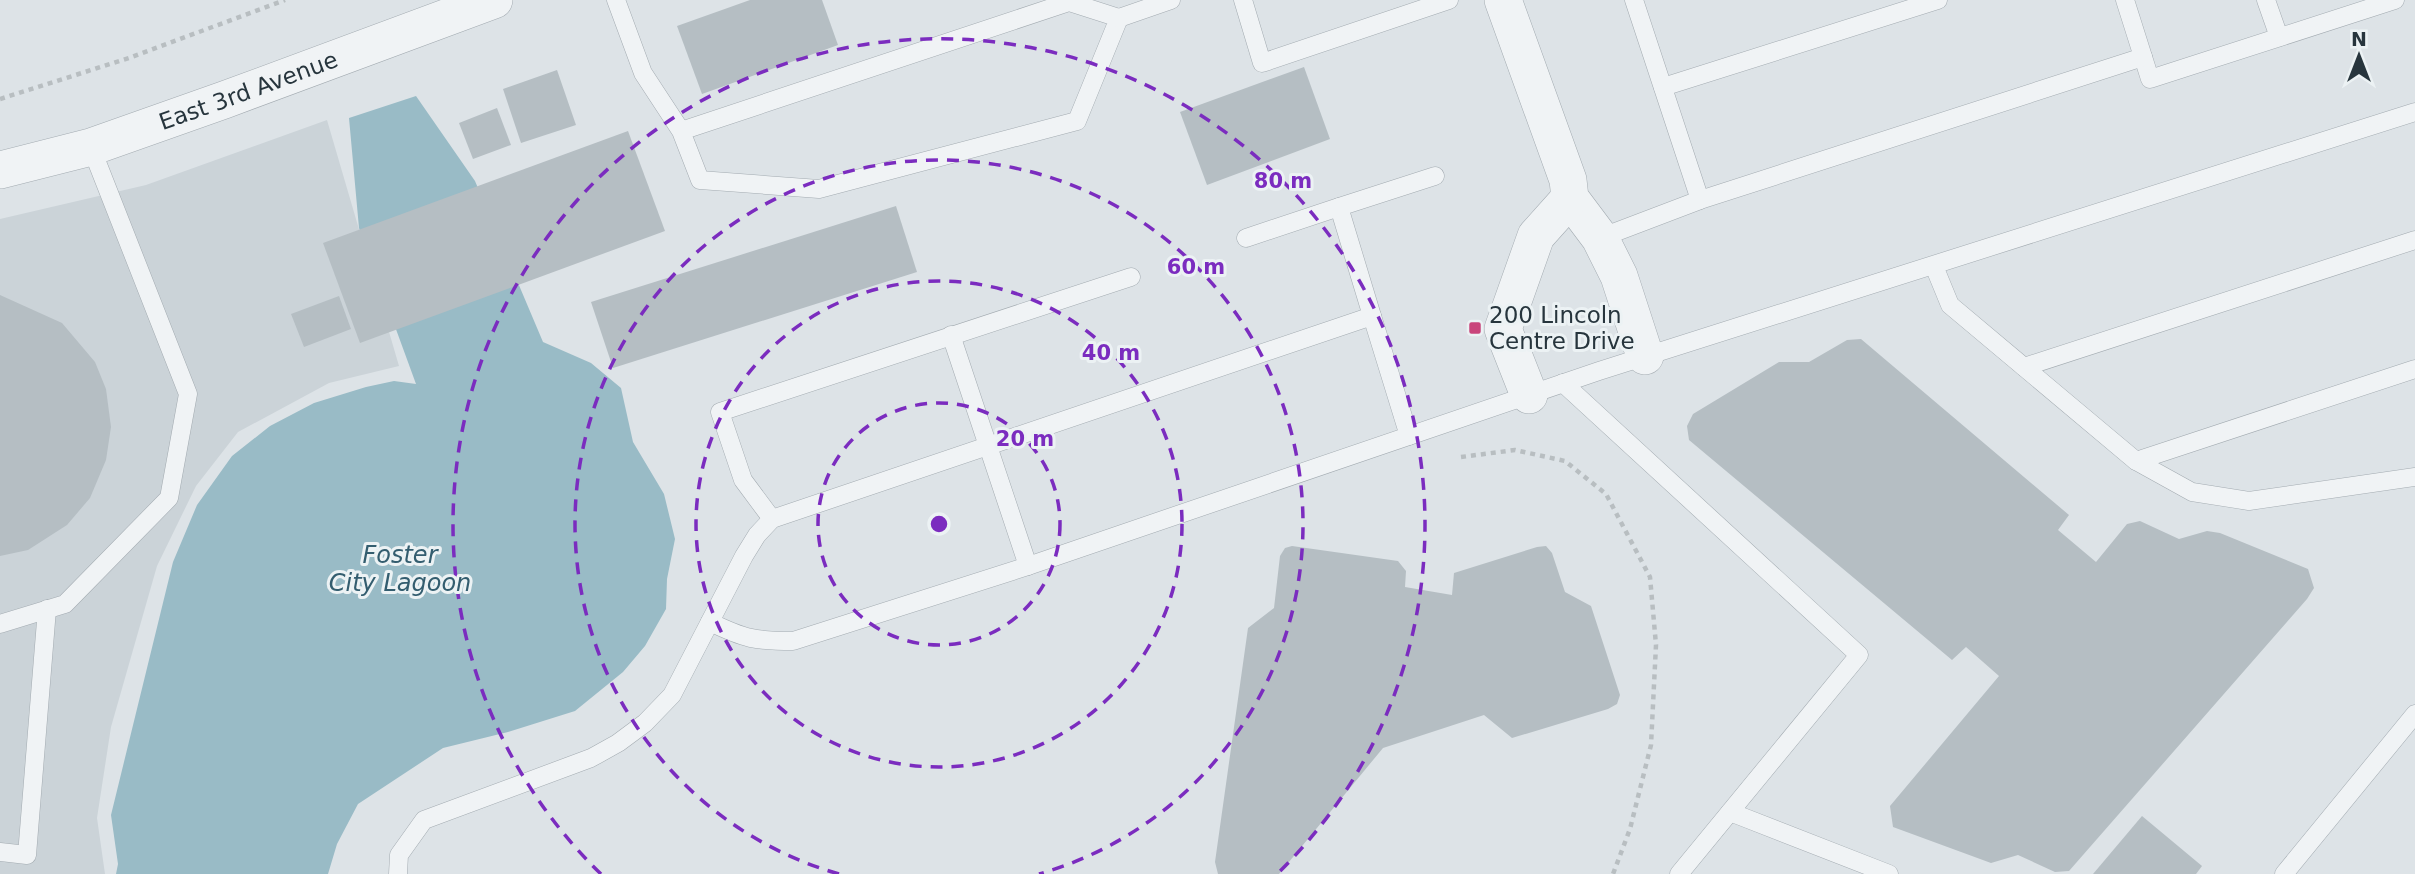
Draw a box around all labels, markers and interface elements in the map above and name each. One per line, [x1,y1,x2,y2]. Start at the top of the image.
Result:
north arrow [2324,21,2394,91]
text: N [2351,28,2367,50]
street label: East 3rd Avenue [156,46,341,135]
text: 80 m [1254,169,1312,193]
text: 60 m [1167,255,1225,279]
place label: 200 Lincoln Centre Drive [1489,302,1635,354]
marker: 200 Lincoln Centre Drive [1467,320,1483,336]
text: 40 m [1082,341,1140,365]
text: 20 m [996,427,1054,451]
centre of rings [927,512,951,536]
water label: Foster City Lagoon [329,541,471,597]

